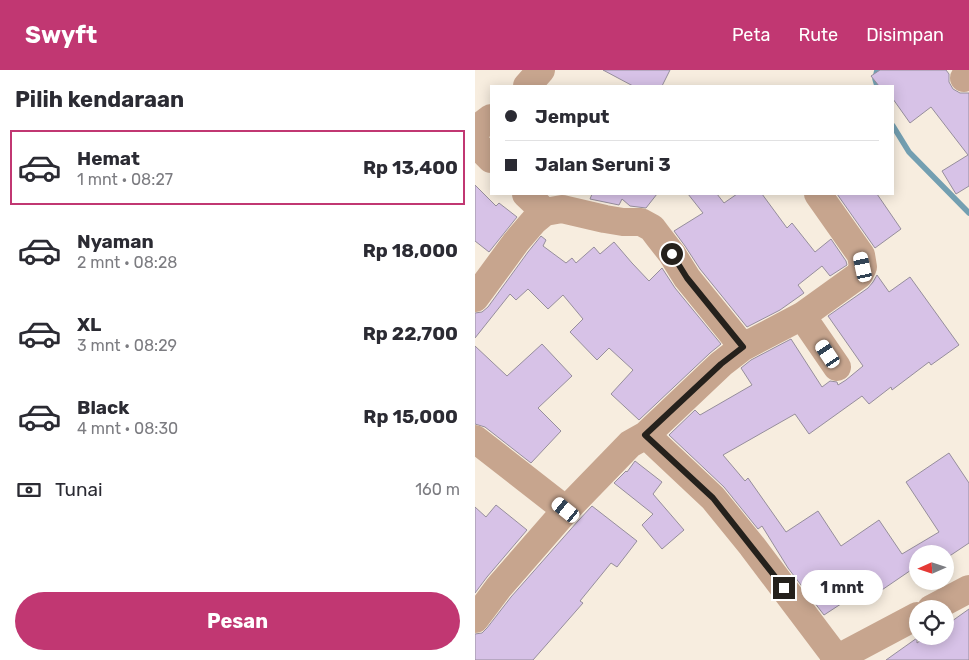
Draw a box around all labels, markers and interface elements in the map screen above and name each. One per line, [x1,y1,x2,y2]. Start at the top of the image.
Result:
text: Swyft [25,21,97,49]
text: Peta [732,24,770,46]
text: Rute [798,24,838,46]
text: Disimpan [866,24,944,46]
text: Pilih kendaraan [15,86,184,113]
text: Jemput [535,105,609,128]
icon: car [17,145,62,190]
text: Hemat [77,147,140,170]
text: Jalan Seruni 3 [535,153,671,176]
text: Rp 13,400 [363,156,458,179]
text: 1 mnt · 08:27 [77,170,173,189]
icon: car [17,228,62,273]
text: Nyaman [77,230,154,253]
text: Rp 18,000 [363,239,458,262]
route start [661,243,683,265]
car [852,251,873,283]
text: 2 mnt · 08:28 [77,253,178,272]
icon: car [17,311,62,356]
text: XL [77,313,101,336]
text: Rp 22,700 [363,322,458,345]
text: 3 mnt · 08:29 [77,336,177,355]
car [813,337,842,371]
icon: car [17,394,62,439]
text: Black [77,396,129,419]
text: Rp 15,000 [363,405,458,428]
text: 4 mnt · 08:30 [77,419,178,438]
icon: cash [15,476,43,504]
text: Tunai [55,478,103,501]
text: 160 m [415,480,460,499]
car [549,495,582,525]
north arrow [909,545,954,590]
map controls [909,545,954,645]
callout: 1 mnt [801,570,884,606]
route end [773,577,795,599]
text: 1 mnt [820,578,864,597]
button: Pesan [15,592,460,650]
button: locate [909,600,954,645]

